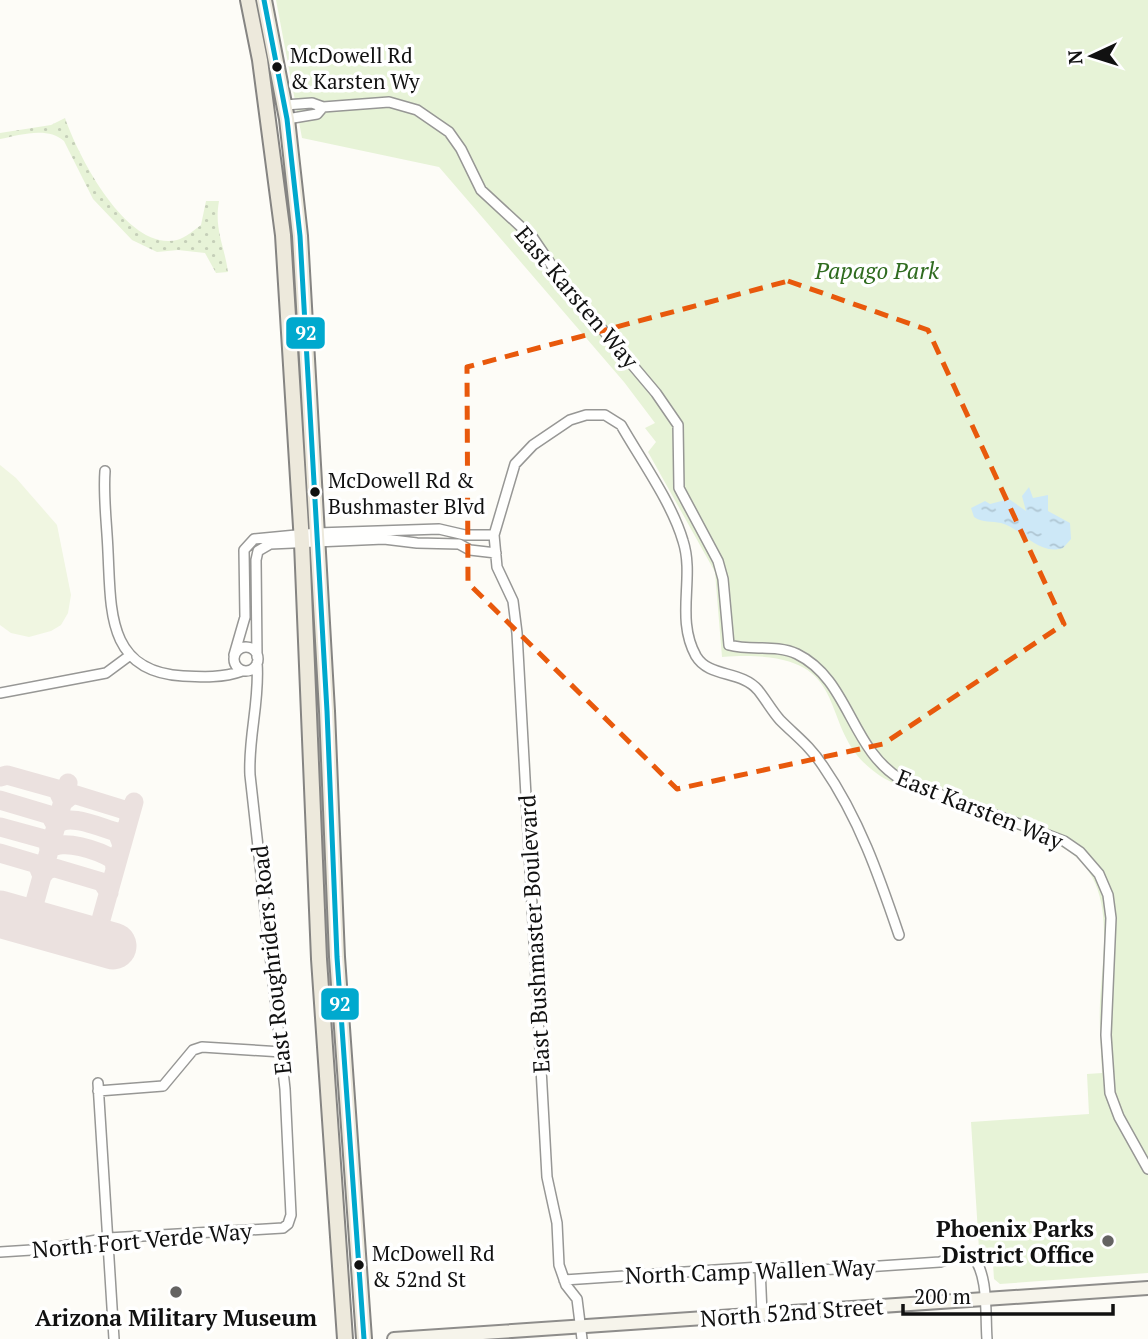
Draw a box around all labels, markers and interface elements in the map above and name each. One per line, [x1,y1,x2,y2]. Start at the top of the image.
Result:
north arrow [1057,21,1127,91]
place label: McDowell Rd & Karsten Wy [290,41,420,95]
text: N [1062,49,1088,65]
marker: McDowell Rd & Karsten Wy [270,60,284,74]
street label: East Karsten Way [508,219,646,375]
park label: Papago Park [814,255,940,286]
line badge: 92 [285,316,326,350]
text: 92 [295,320,317,345]
place label: McDowell Rd & Bushmaster Blvd [328,466,486,520]
marker: McDowell Rd & Bushmaster Blvd [308,485,322,499]
street label: East Karsten Way [892,761,1068,857]
street label: East Bushmaster Boulevard [511,794,557,1074]
street label: East Roughriders Road [244,843,298,1076]
line badge: 92 [320,987,360,1021]
text: 92 [329,991,351,1016]
place label: Phoenix Parks District Office [936,1213,1094,1270]
street label: North Fort Verde Way [31,1215,254,1265]
marker: Phoenix Parks District Office [1100,1233,1116,1249]
place label: McDowell Rd & 52nd St [372,1239,495,1293]
street label: North Camp Wallen Way [624,1251,876,1291]
marker: McDowell Rd & 52nd St [352,1258,366,1272]
scale bar [903,1272,1113,1316]
text: 200 m [914,1282,971,1310]
marker: Arizona Military Museum [168,1284,184,1300]
street label: North 52nd Street [699,1290,885,1334]
place label: Arizona Military Museum [35,1302,317,1333]

